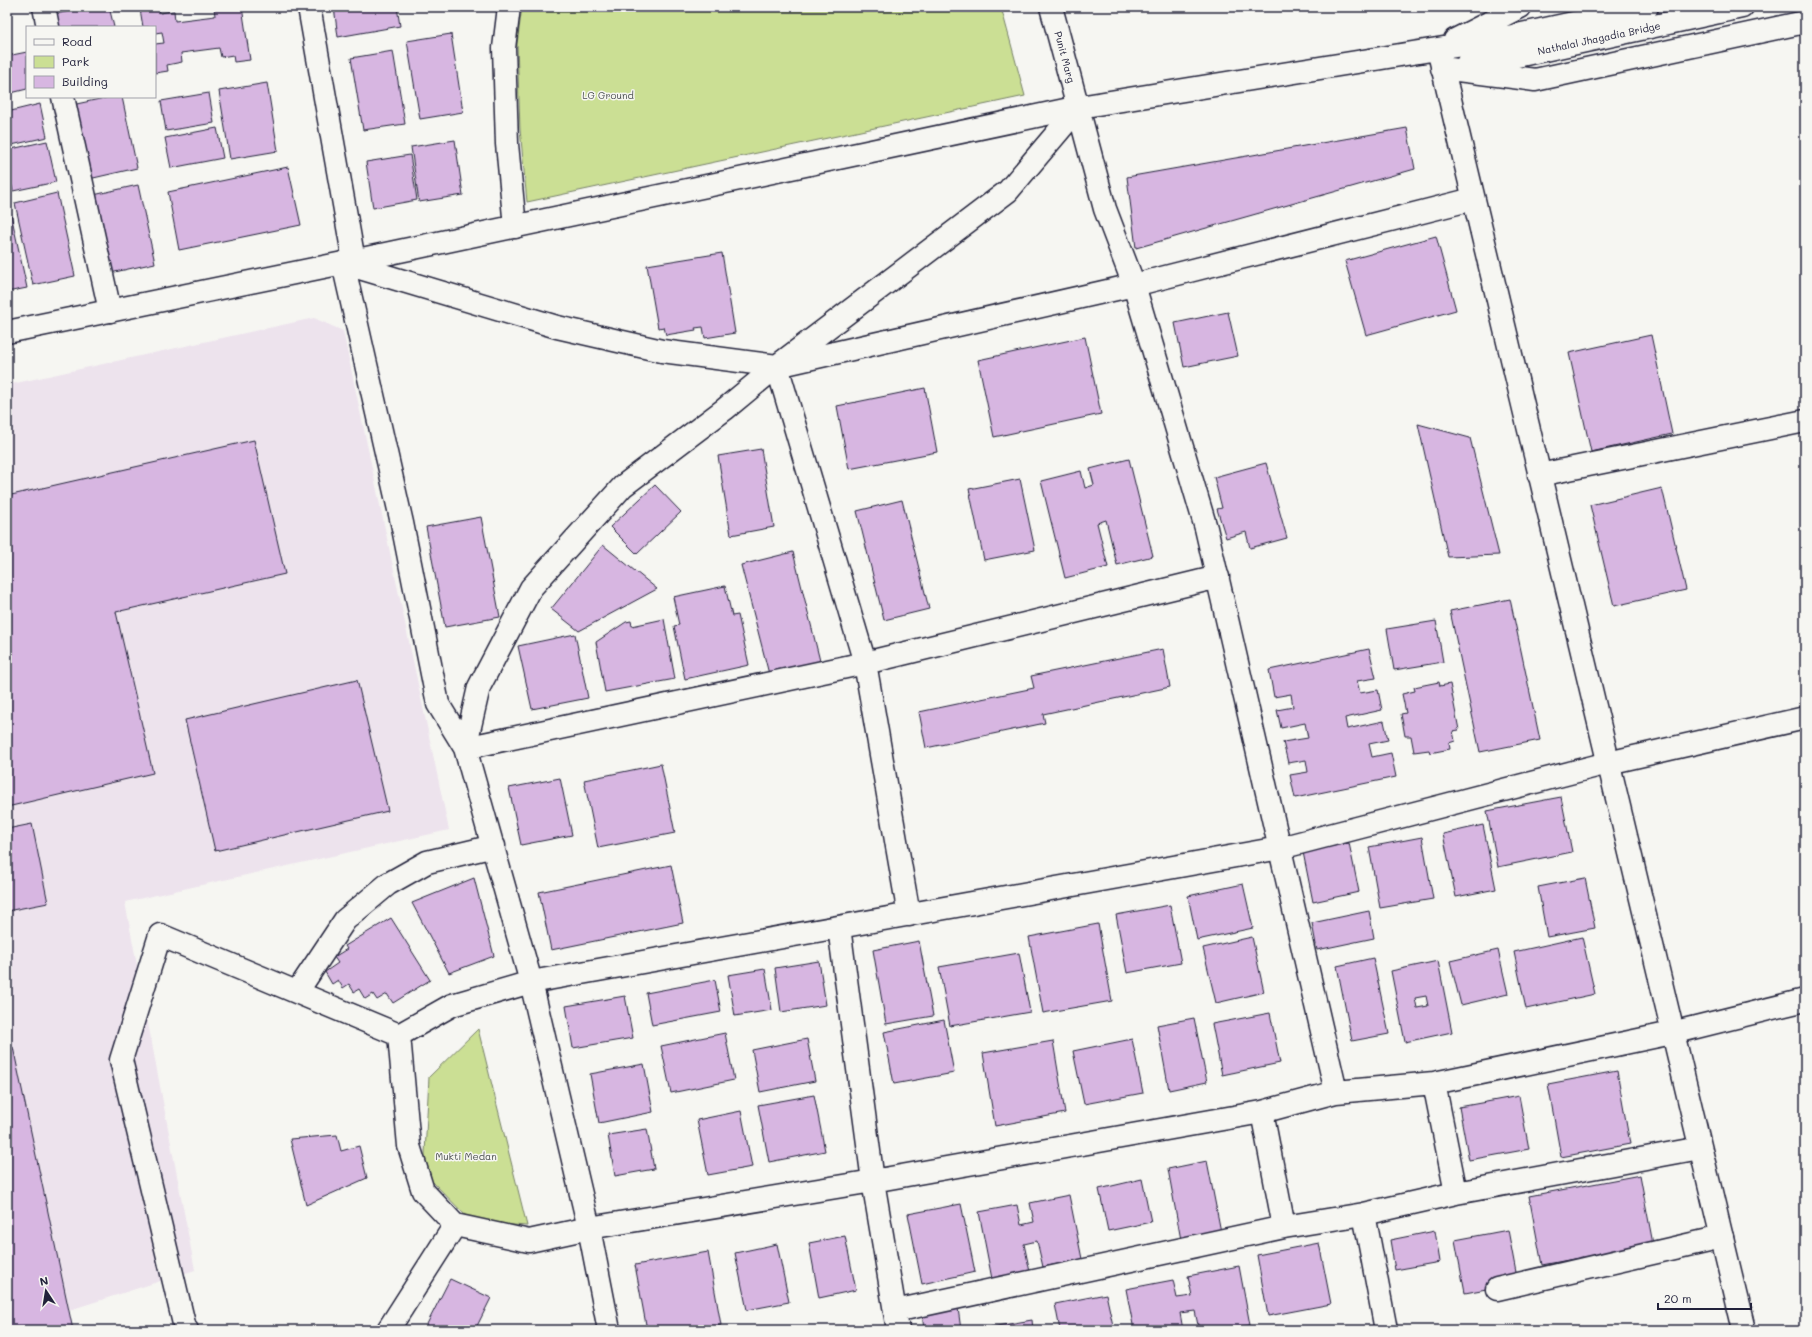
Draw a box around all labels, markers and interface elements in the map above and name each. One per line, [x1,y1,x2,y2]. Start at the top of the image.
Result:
street label: Nathalal Jhagadia Bridge [1536,18,1662,58]
legend [26,26,156,98]
street label: Punit Marg [1051,30,1079,84]
text: Road [62,33,92,49]
text: Park [62,53,89,69]
text: Building [62,73,108,89]
park label: LG Ground [582,88,634,102]
park label: Mukti Medan [435,1149,497,1163]
north arrow [26,1271,66,1311]
text: N [38,1273,49,1289]
scale bar [1658,1285,1751,1311]
text: 20 m [1664,1290,1692,1306]

